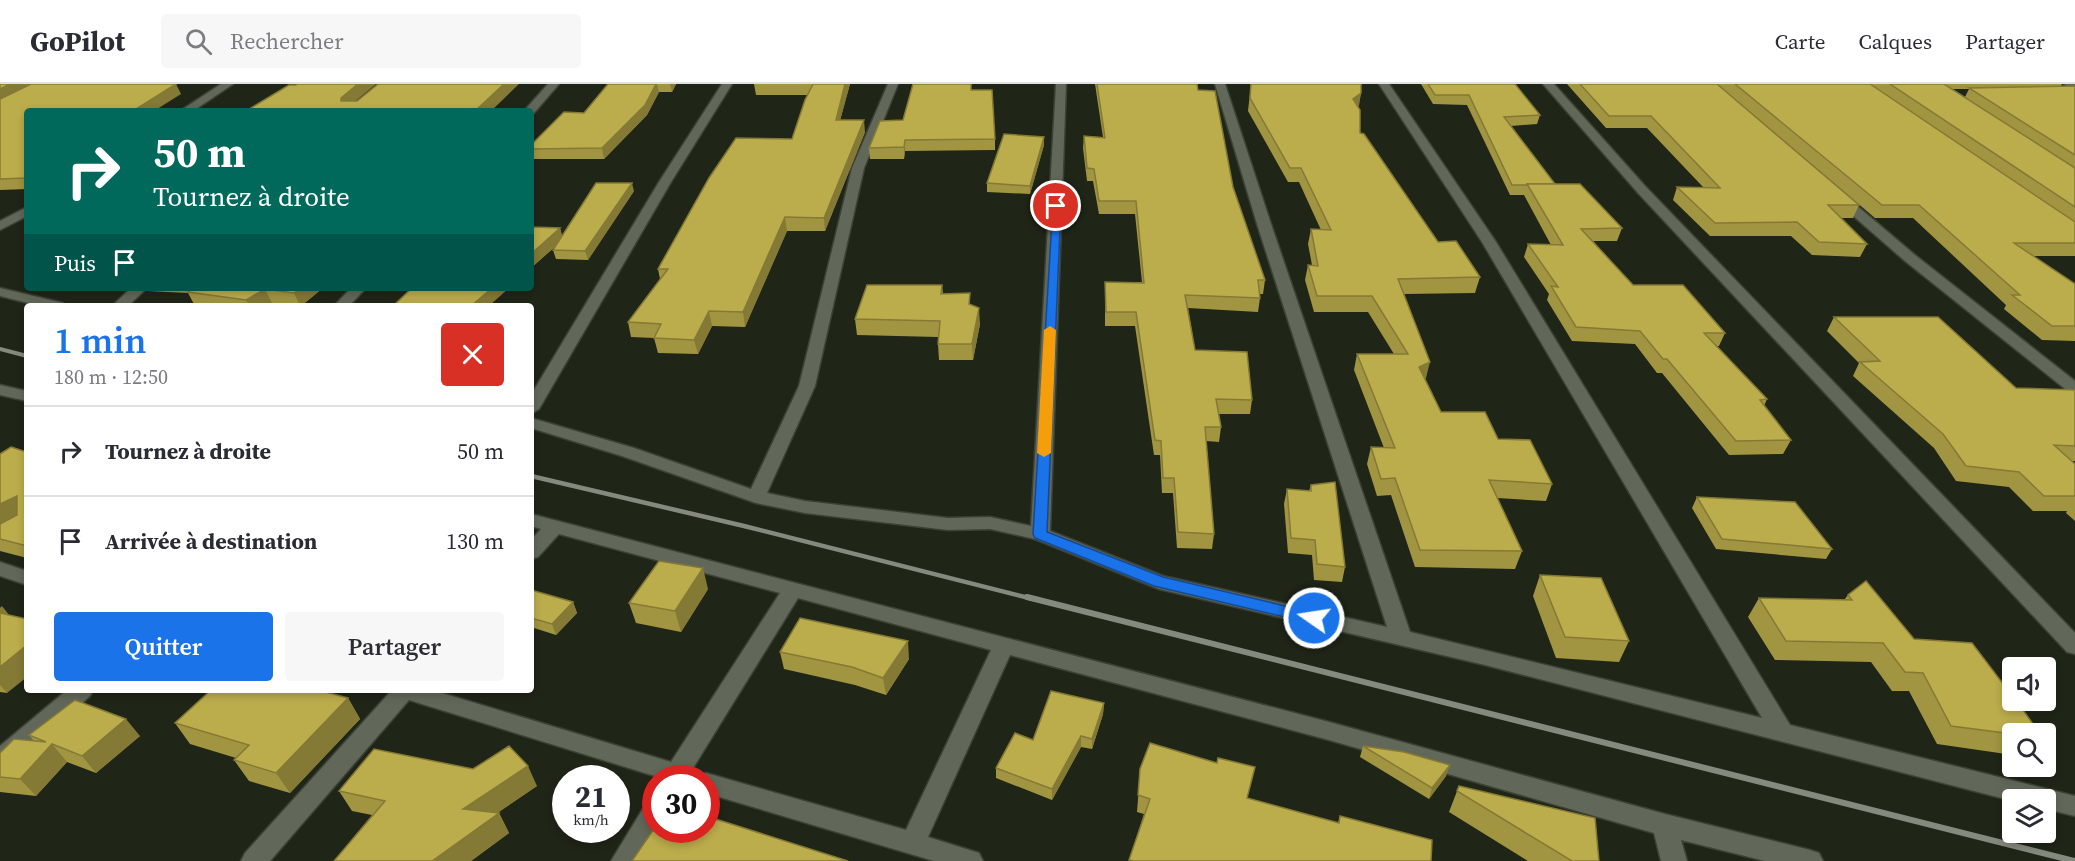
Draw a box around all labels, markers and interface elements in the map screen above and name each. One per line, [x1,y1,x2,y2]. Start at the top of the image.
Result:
search box [161,14,581,68]
text: GoPilot [30,22,125,60]
icon: search [182,25,215,58]
text: Rechercher [230,26,344,56]
text: Carte [1775,27,1825,56]
text: Calques [1858,27,1932,56]
text: Partager [1965,27,2045,56]
text: 50 m [153,123,246,181]
icon: right [54,132,132,210]
text: Tournez à droite [153,178,350,215]
pin [1030,180,1081,231]
icon: arrive [1039,189,1072,222]
icon: arrive [108,246,141,279]
text: Puis [54,248,96,278]
text: 1 min [54,316,146,365]
button: close [441,323,504,386]
text: 180 m · 12:50 [54,363,168,391]
icon: right [54,435,87,468]
text: Tournez à droite [105,436,271,466]
text: 50 m [457,436,504,466]
icon: arrive [54,525,87,558]
text: Arrivée à destination [105,526,317,556]
text: 130 m [446,526,504,556]
position arrow [1282,586,1346,650]
button: Quitter [54,612,273,681]
button: Partager [285,612,504,681]
map controls [2002,657,2056,843]
button: sound [2002,657,2056,711]
button: search [2002,723,2056,777]
speed limit sign: 30 [642,765,720,843]
text: 21 [575,776,607,817]
button: layers [2002,789,2056,843]
text: km/h [573,809,609,830]

